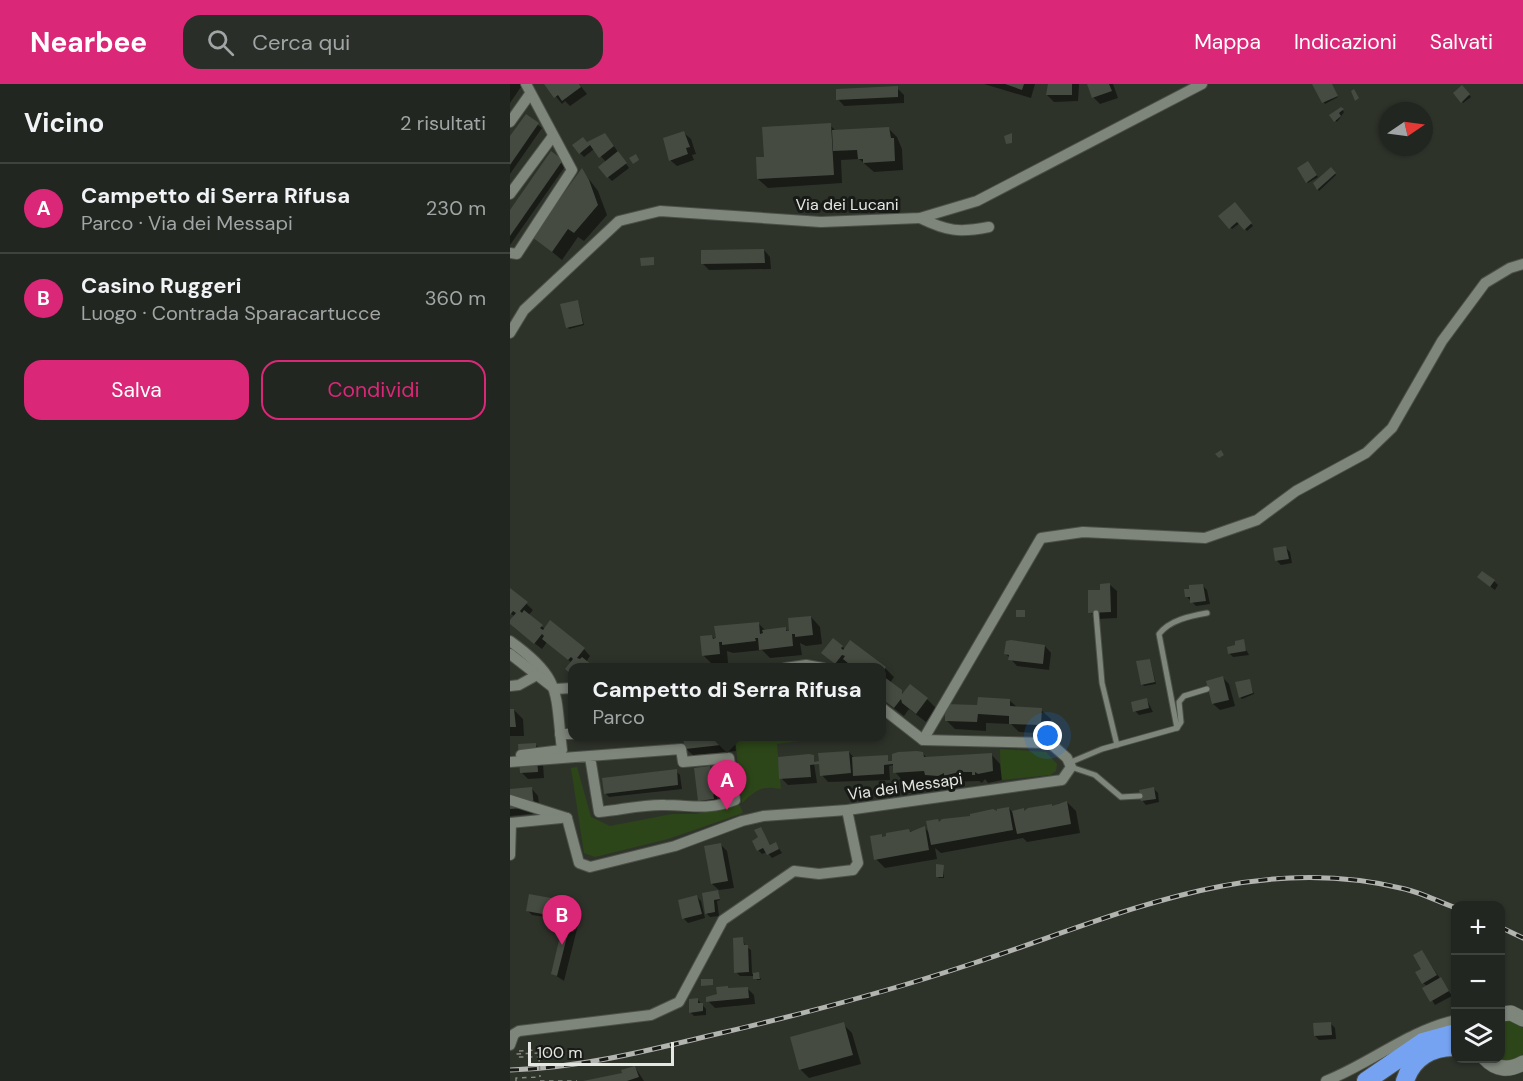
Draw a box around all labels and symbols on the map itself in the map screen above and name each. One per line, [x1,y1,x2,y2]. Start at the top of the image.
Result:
north arrow [1379,102,1433,156]
street label: Via dei Lucani [795,194,899,215]
your location [1033,721,1062,750]
pin: A [708,760,746,810]
street label: Via dei Messapi [846,768,964,805]
pin: B [542,896,582,945]
scale bar [528,1039,674,1066]

